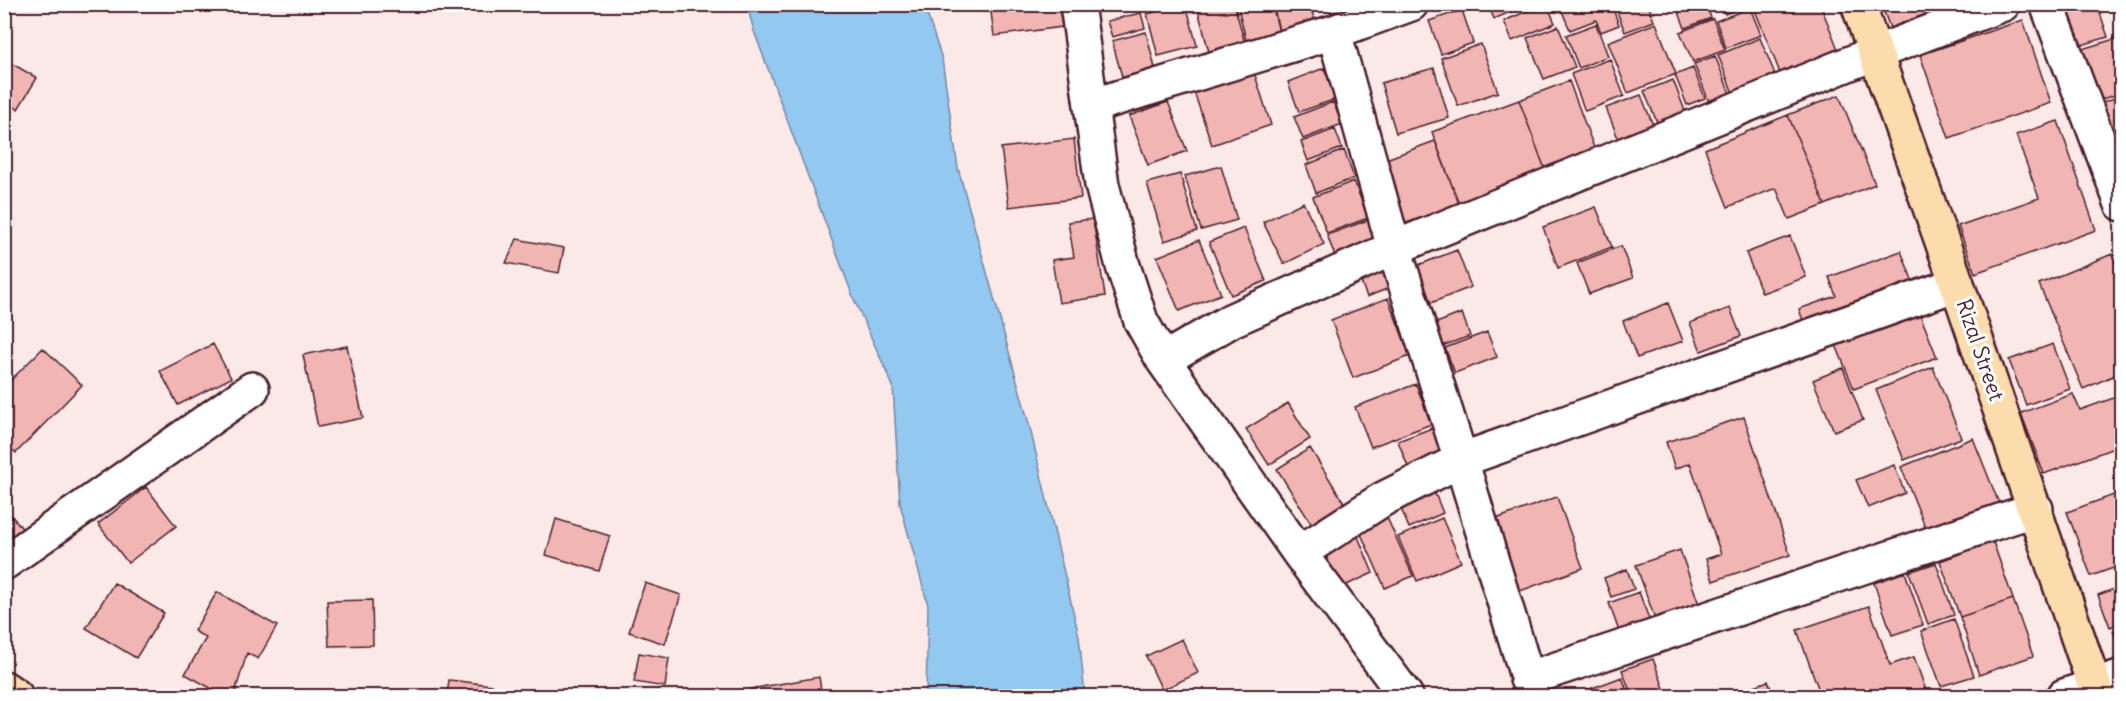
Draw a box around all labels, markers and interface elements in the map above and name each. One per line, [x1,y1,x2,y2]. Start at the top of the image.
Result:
street label: Rizal Street [1951,295,2010,404]

